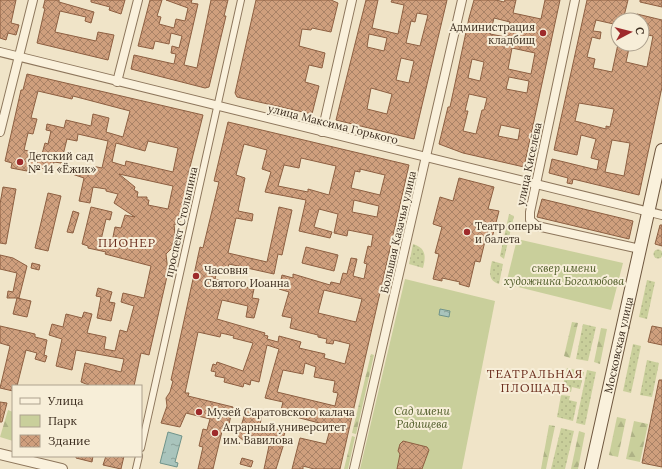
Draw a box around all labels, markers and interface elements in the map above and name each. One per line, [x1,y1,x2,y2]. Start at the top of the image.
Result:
north arrow [610,12,650,52]
place label: Администрация кладбищ [449,20,535,47]
text: С [633,26,647,36]
marker: Администрация кладбищ [538,28,548,38]
street label: улица Максима Горького [266,101,400,147]
street label: улица Киселёва [513,121,545,207]
place label: Детский сад № 14 «Ёжик» [28,149,96,176]
marker: Детский сад № 14 «Ёжик» [15,157,25,167]
street label: проспект Столыпина [161,165,201,279]
street label: Большая Казачья улица [377,169,419,295]
place label: Театр оперы и балета [475,219,542,246]
marker: Театр оперы и балета [462,227,472,237]
district label: ПИОНЕР [98,235,156,250]
park label: сквер имени художника Боголюбова [504,261,625,288]
place label: Часовня Святого Иоанна [204,263,290,290]
marker: Часовня Святого Иоанна [191,271,201,281]
street label: Московская улица [601,295,636,395]
district label: ТЕАТРАЛЬНАЯ ПЛОЩАДЬ [487,366,583,395]
legend [12,385,142,457]
text: Улица [47,393,84,408]
park label: Сад имени Радищева [394,404,450,431]
place label: Музей Саратовского калача [207,405,355,419]
marker: Музей Саратовского калача [194,407,204,417]
text: Парк [48,413,77,428]
place label: Аграрный университет им. Вавилова [222,420,346,447]
marker: Аграрный университет им. Вавилова [210,428,220,438]
text: Здание [48,433,91,448]

